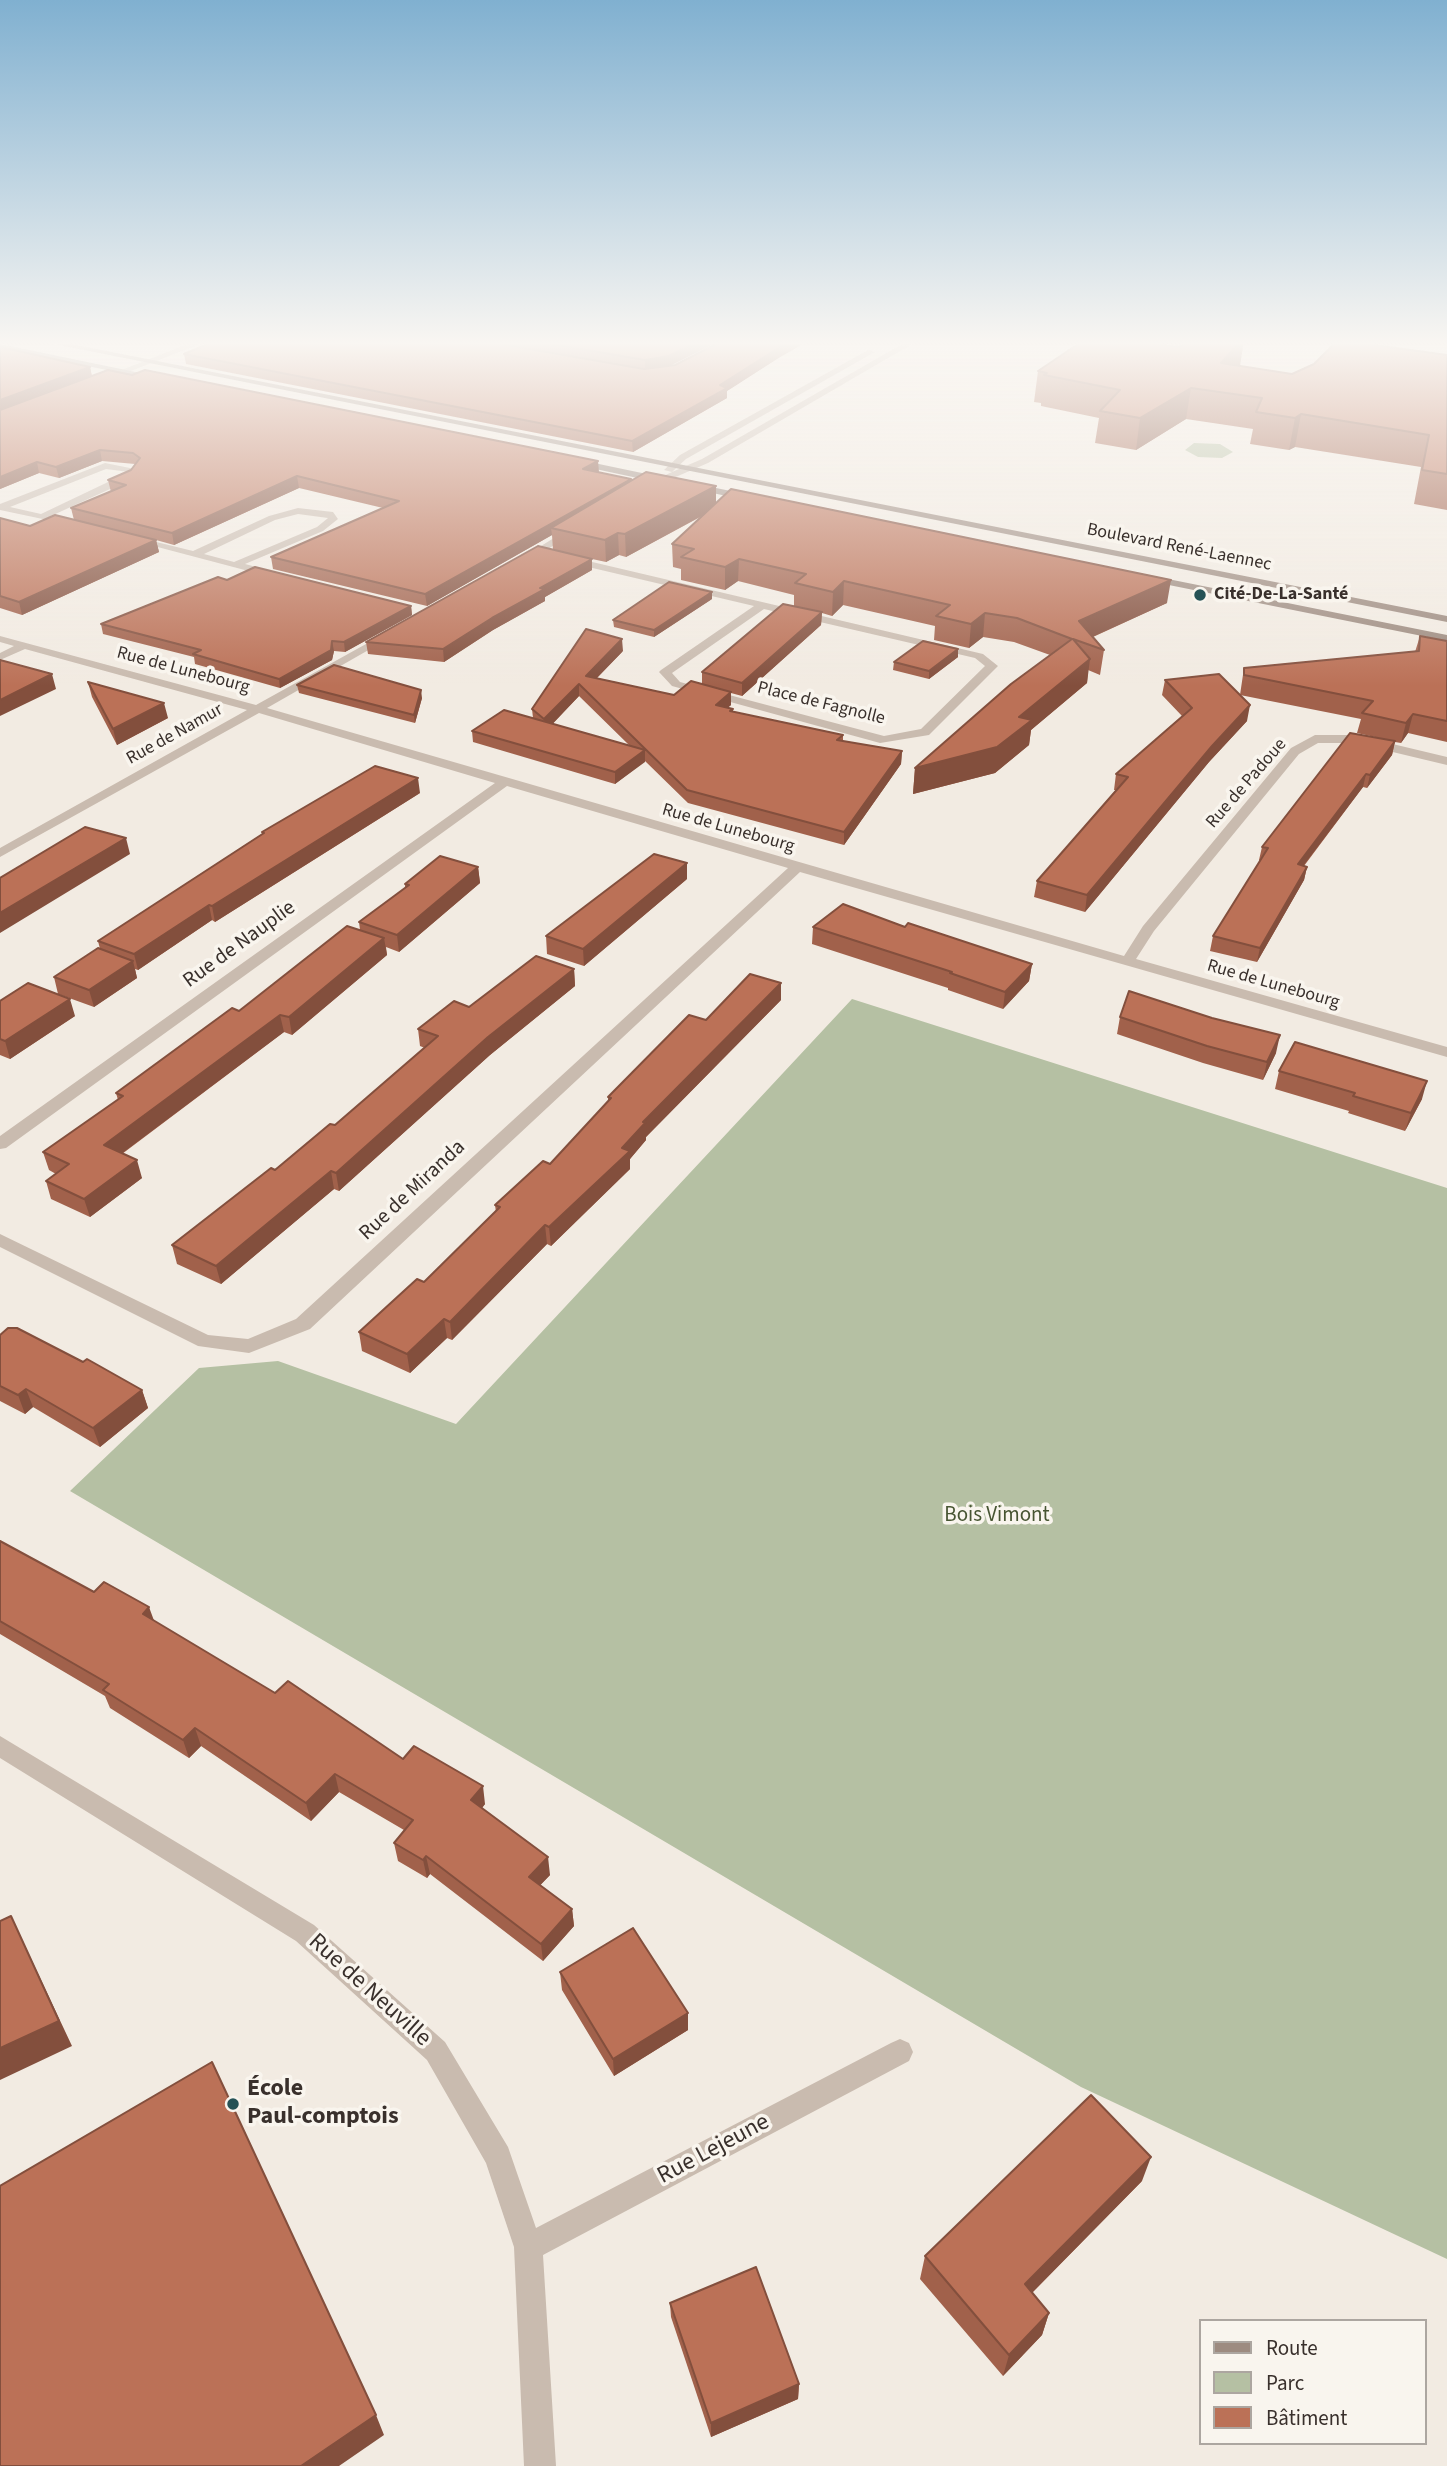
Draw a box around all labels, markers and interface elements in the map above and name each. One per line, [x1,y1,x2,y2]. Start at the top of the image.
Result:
street label: Boulevard René-Laennec [1085,519,1273,577]
place label: Cité-De-La-Santé [1214,584,1348,606]
marker: Cité-De-La-Santé [1192,587,1208,603]
street label: Rue de Lunebourg [114,643,252,699]
street label: Place de Fagnolle [755,678,887,730]
street label: Rue de Namur [123,700,227,770]
street label: Rue de Padoue [1202,735,1292,833]
street label: Rue de Lunebourg [659,800,797,858]
street label: Rue de Nauplie [179,896,301,994]
street label: Rue de Lunebourg [1204,956,1342,1014]
street label: Rue de Miranda [355,1135,471,1247]
park label: Bois Vimont [944,1503,1050,1529]
street label: Rue de Neuville [302,1928,436,2054]
place label: École Paul-comptois [247,2076,399,2132]
marker: École Paul-comptois [225,2096,241,2112]
street label: Rue Lejeune [653,2109,775,2191]
legend [1198,2319,1426,2445]
text: Route [1266,2333,1318,2363]
text: Parc [1266,2368,1304,2398]
text: Bâtiment [1266,2403,1347,2433]

